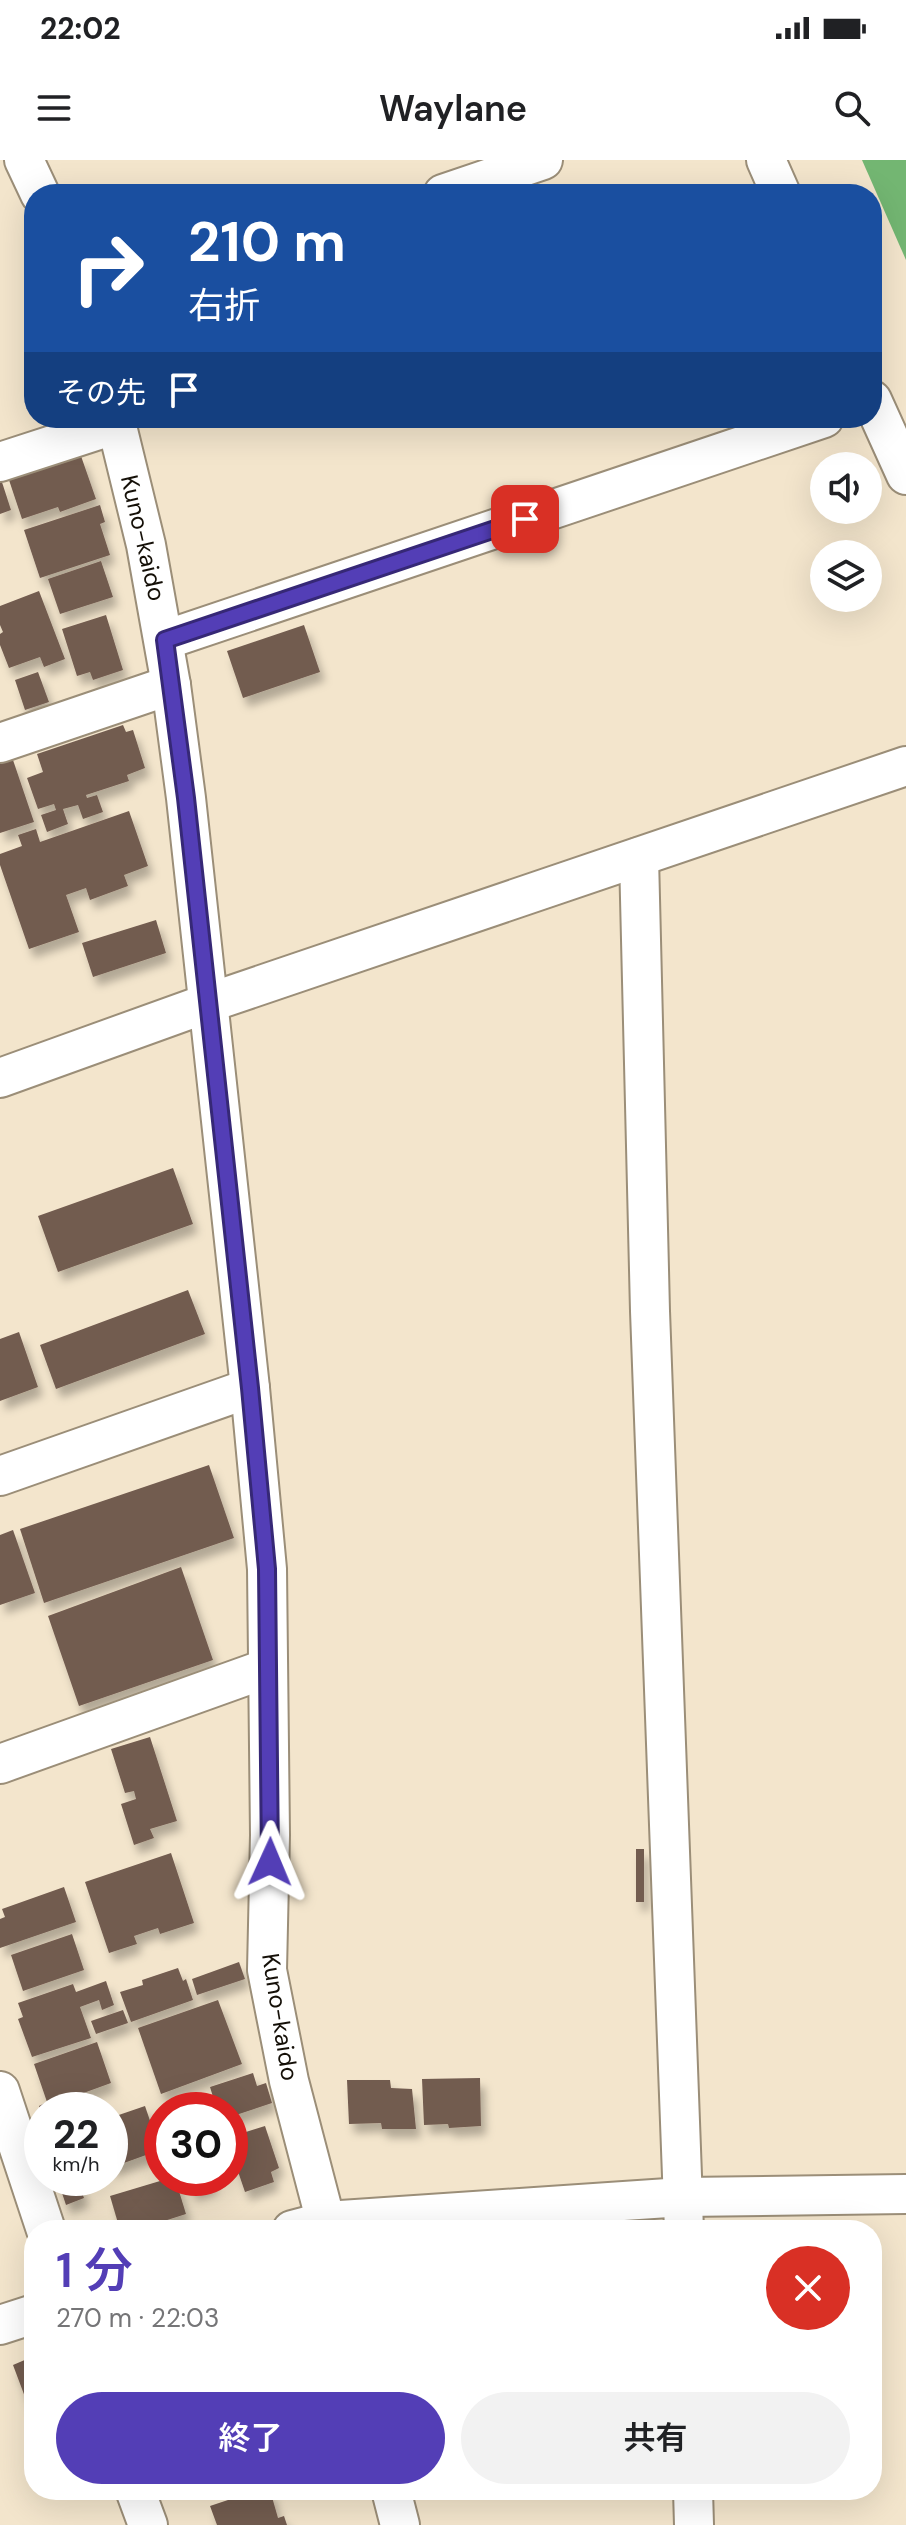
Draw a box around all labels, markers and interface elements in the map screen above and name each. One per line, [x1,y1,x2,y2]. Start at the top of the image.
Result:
text: 22:02 [40,9,121,48]
text: Waylane [379,85,527,132]
icon: menu [32,86,76,130]
icon: search [830,86,874,130]
text: 210 m [188,205,346,278]
icon: right [56,216,160,320]
text: 右折 [188,282,260,329]
icon: arrive [162,368,206,412]
text: その先 [56,373,146,412]
map controls [810,452,882,612]
button: sound [810,452,882,524]
street label: Kuno-kaido [114,472,173,604]
pin [491,485,559,553]
icon: arrive [503,497,547,541]
button: layers [810,540,882,612]
position arrow [228,1820,312,1904]
street label: Kuno-kaido [255,1951,306,2083]
speed limit sign: 30 [144,2092,248,2196]
text: 22 [53,2108,99,2160]
text: km/h [52,2151,100,2177]
text: 1 分 [56,2239,132,2302]
button: close [766,2246,850,2330]
text: 270 m · 22:03 [56,2301,219,2335]
button: 終了 [56,2392,445,2484]
button: 共有 [461,2392,850,2484]

